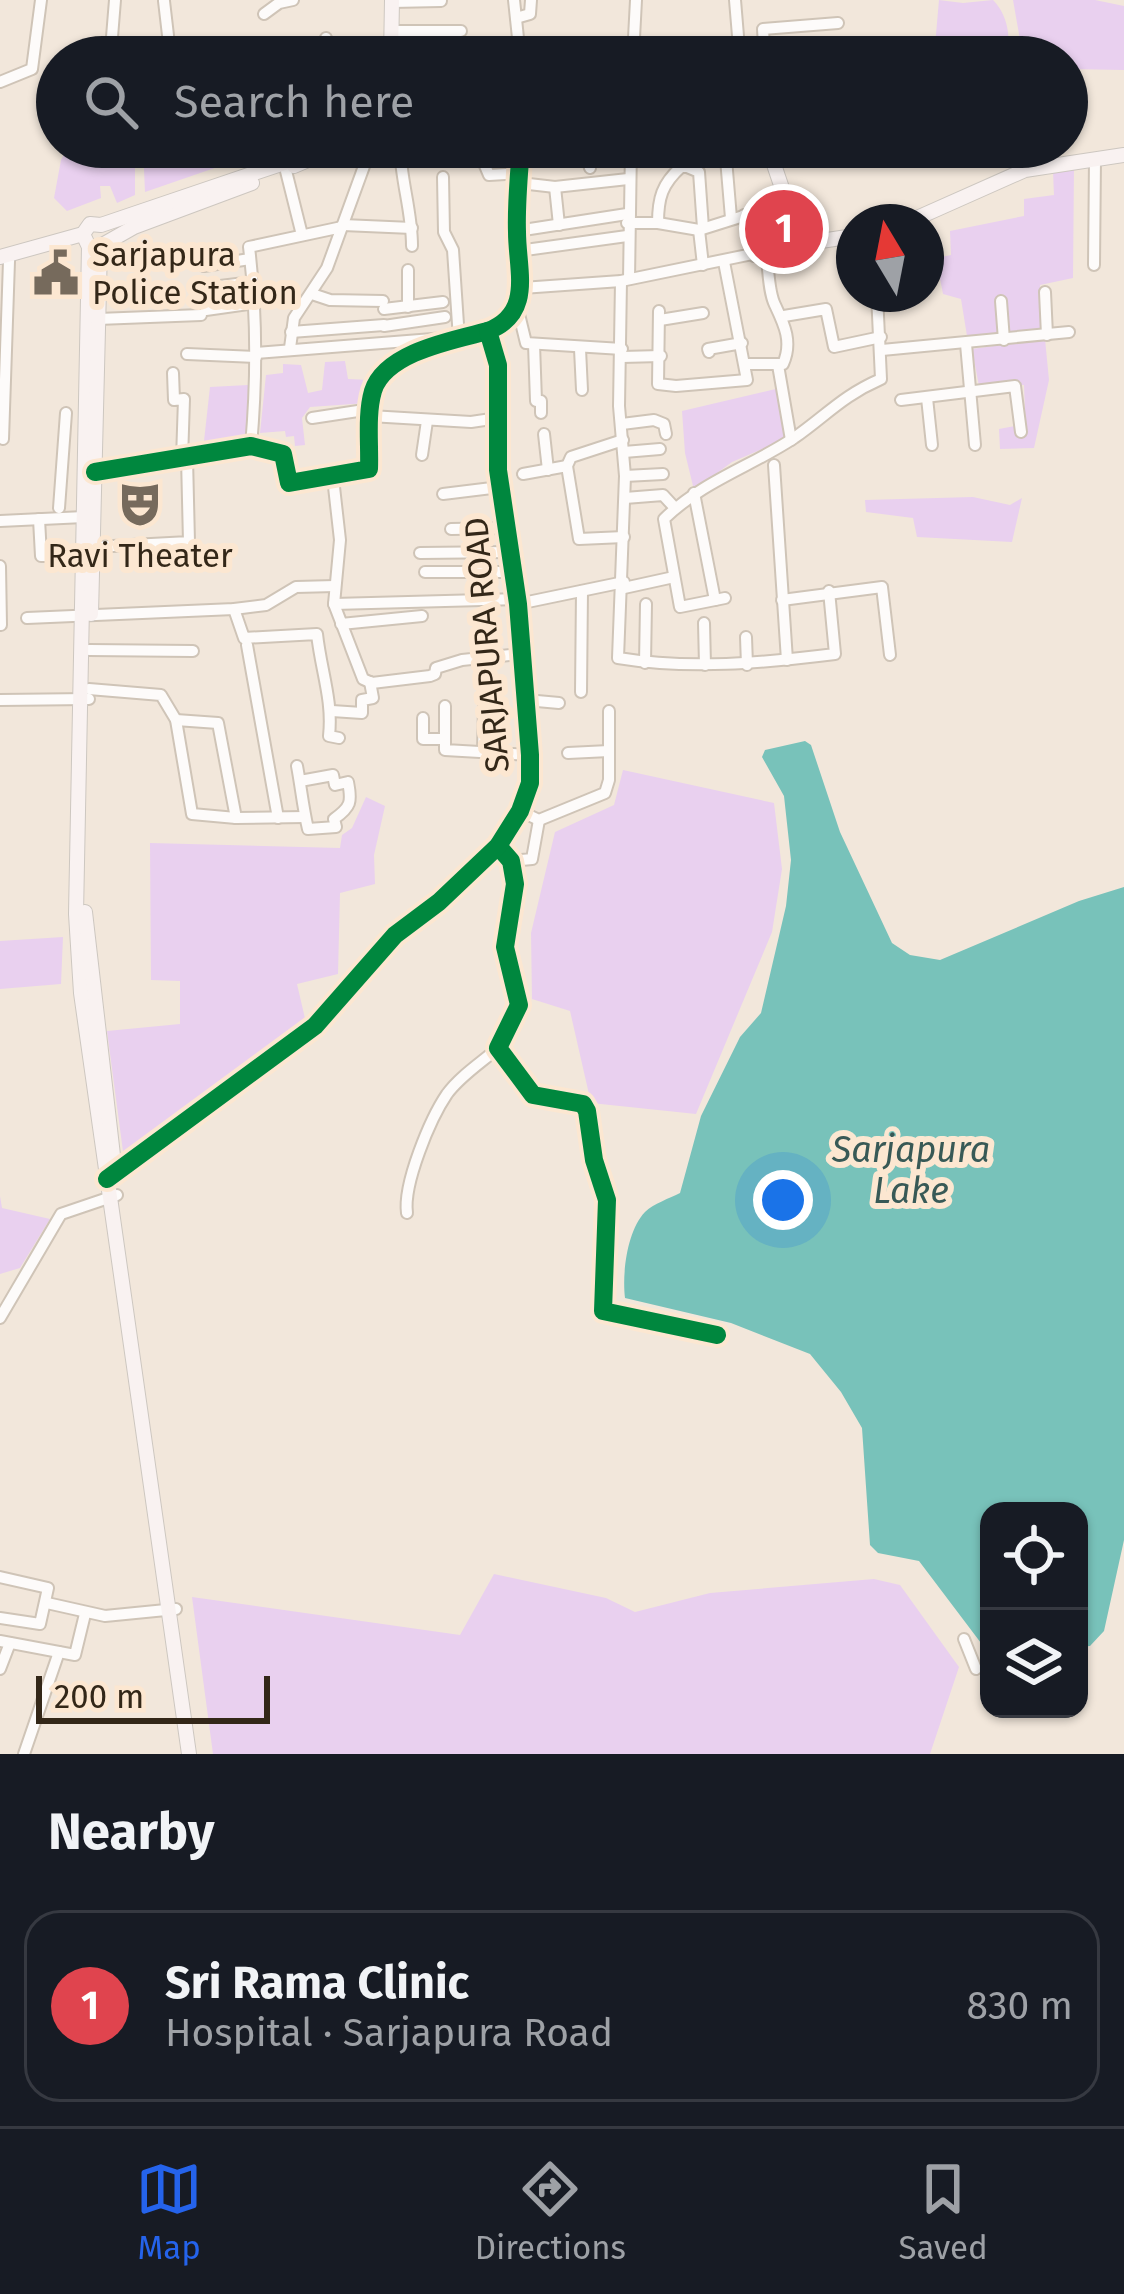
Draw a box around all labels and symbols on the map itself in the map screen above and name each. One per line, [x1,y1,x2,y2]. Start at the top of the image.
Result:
pin: 1 [745,184,823,274]
north arrow [836,204,944,312]
place label: Sarjapura Police Station [92,235,298,313]
public building icon: Sarjapura Police Station [31,248,81,298]
theatre icon: Ravi Theater [115,479,165,529]
street label: SARJAPURA ROAD [456,516,518,774]
place label: Ravi Theater [47,536,233,576]
water label: Sarjapura Lake [831,1128,990,1213]
your location [753,1170,813,1230]
scale bar [36,1670,270,1723]

